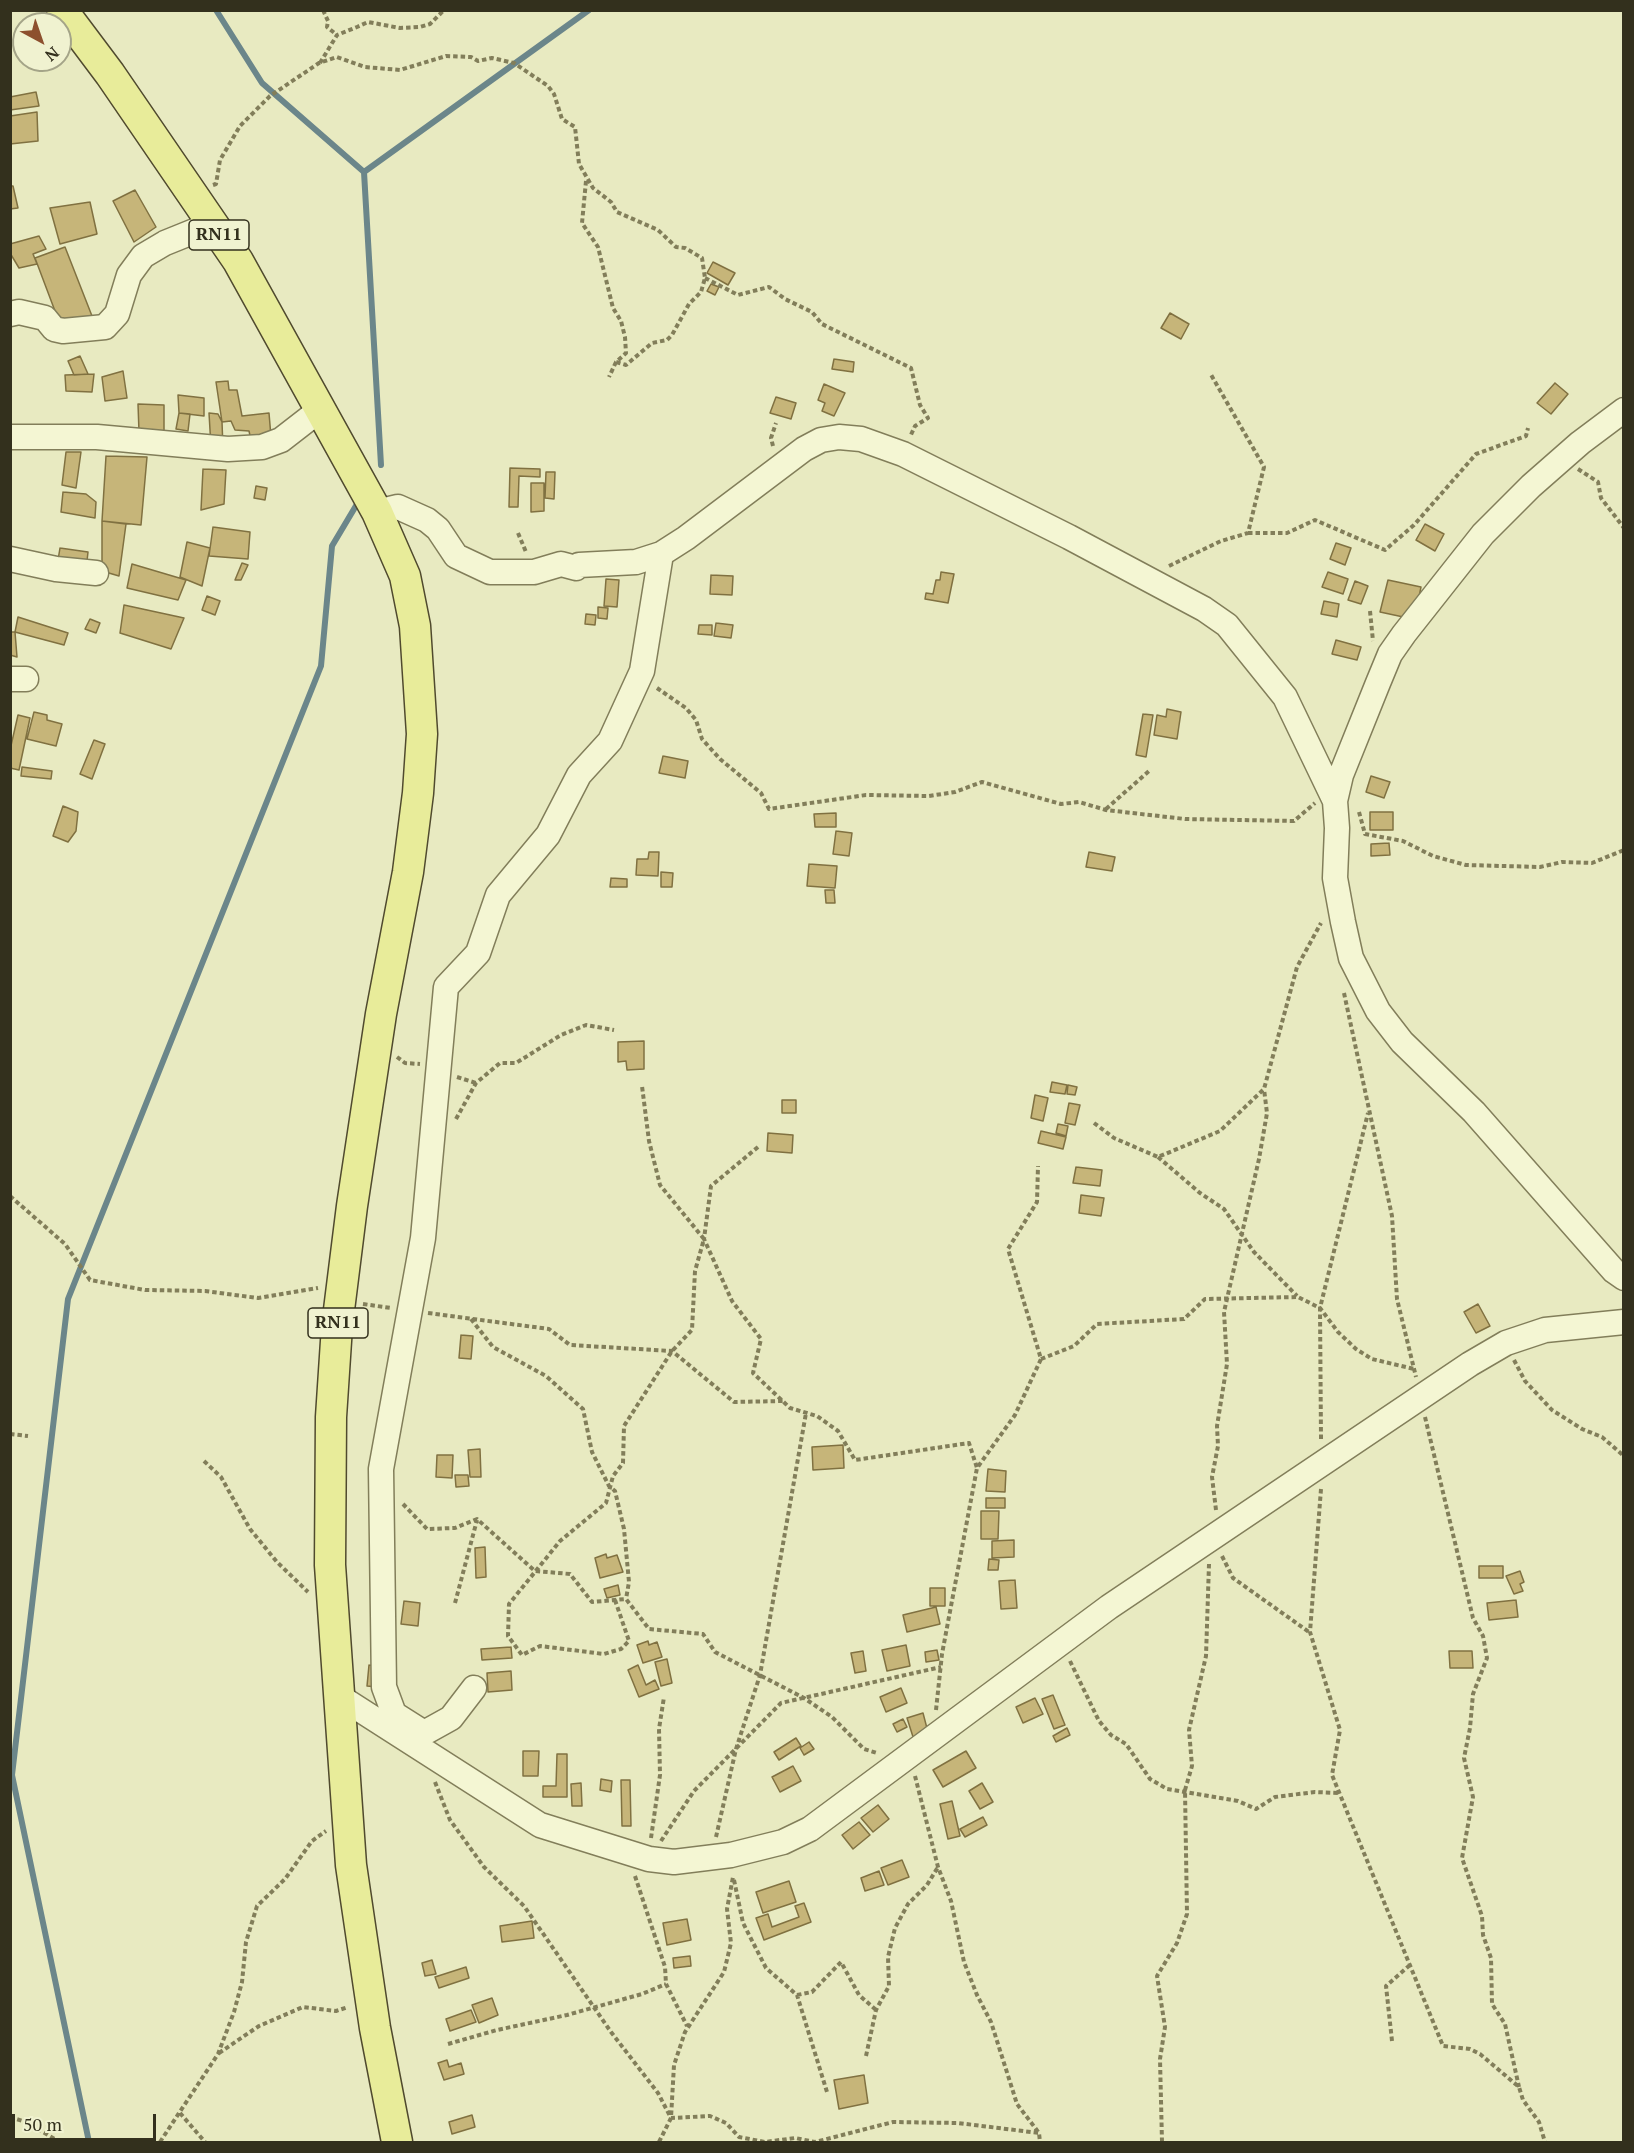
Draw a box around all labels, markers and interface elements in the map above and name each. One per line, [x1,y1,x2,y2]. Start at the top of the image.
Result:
north arrow [12,12,72,72]
text: N [41,42,64,67]
road number: RN11 [189,220,249,250]
road number: RN11 [308,1308,368,1338]
scale bar [15,2102,159,2140]
text: 50 m [23,2112,62,2136]

